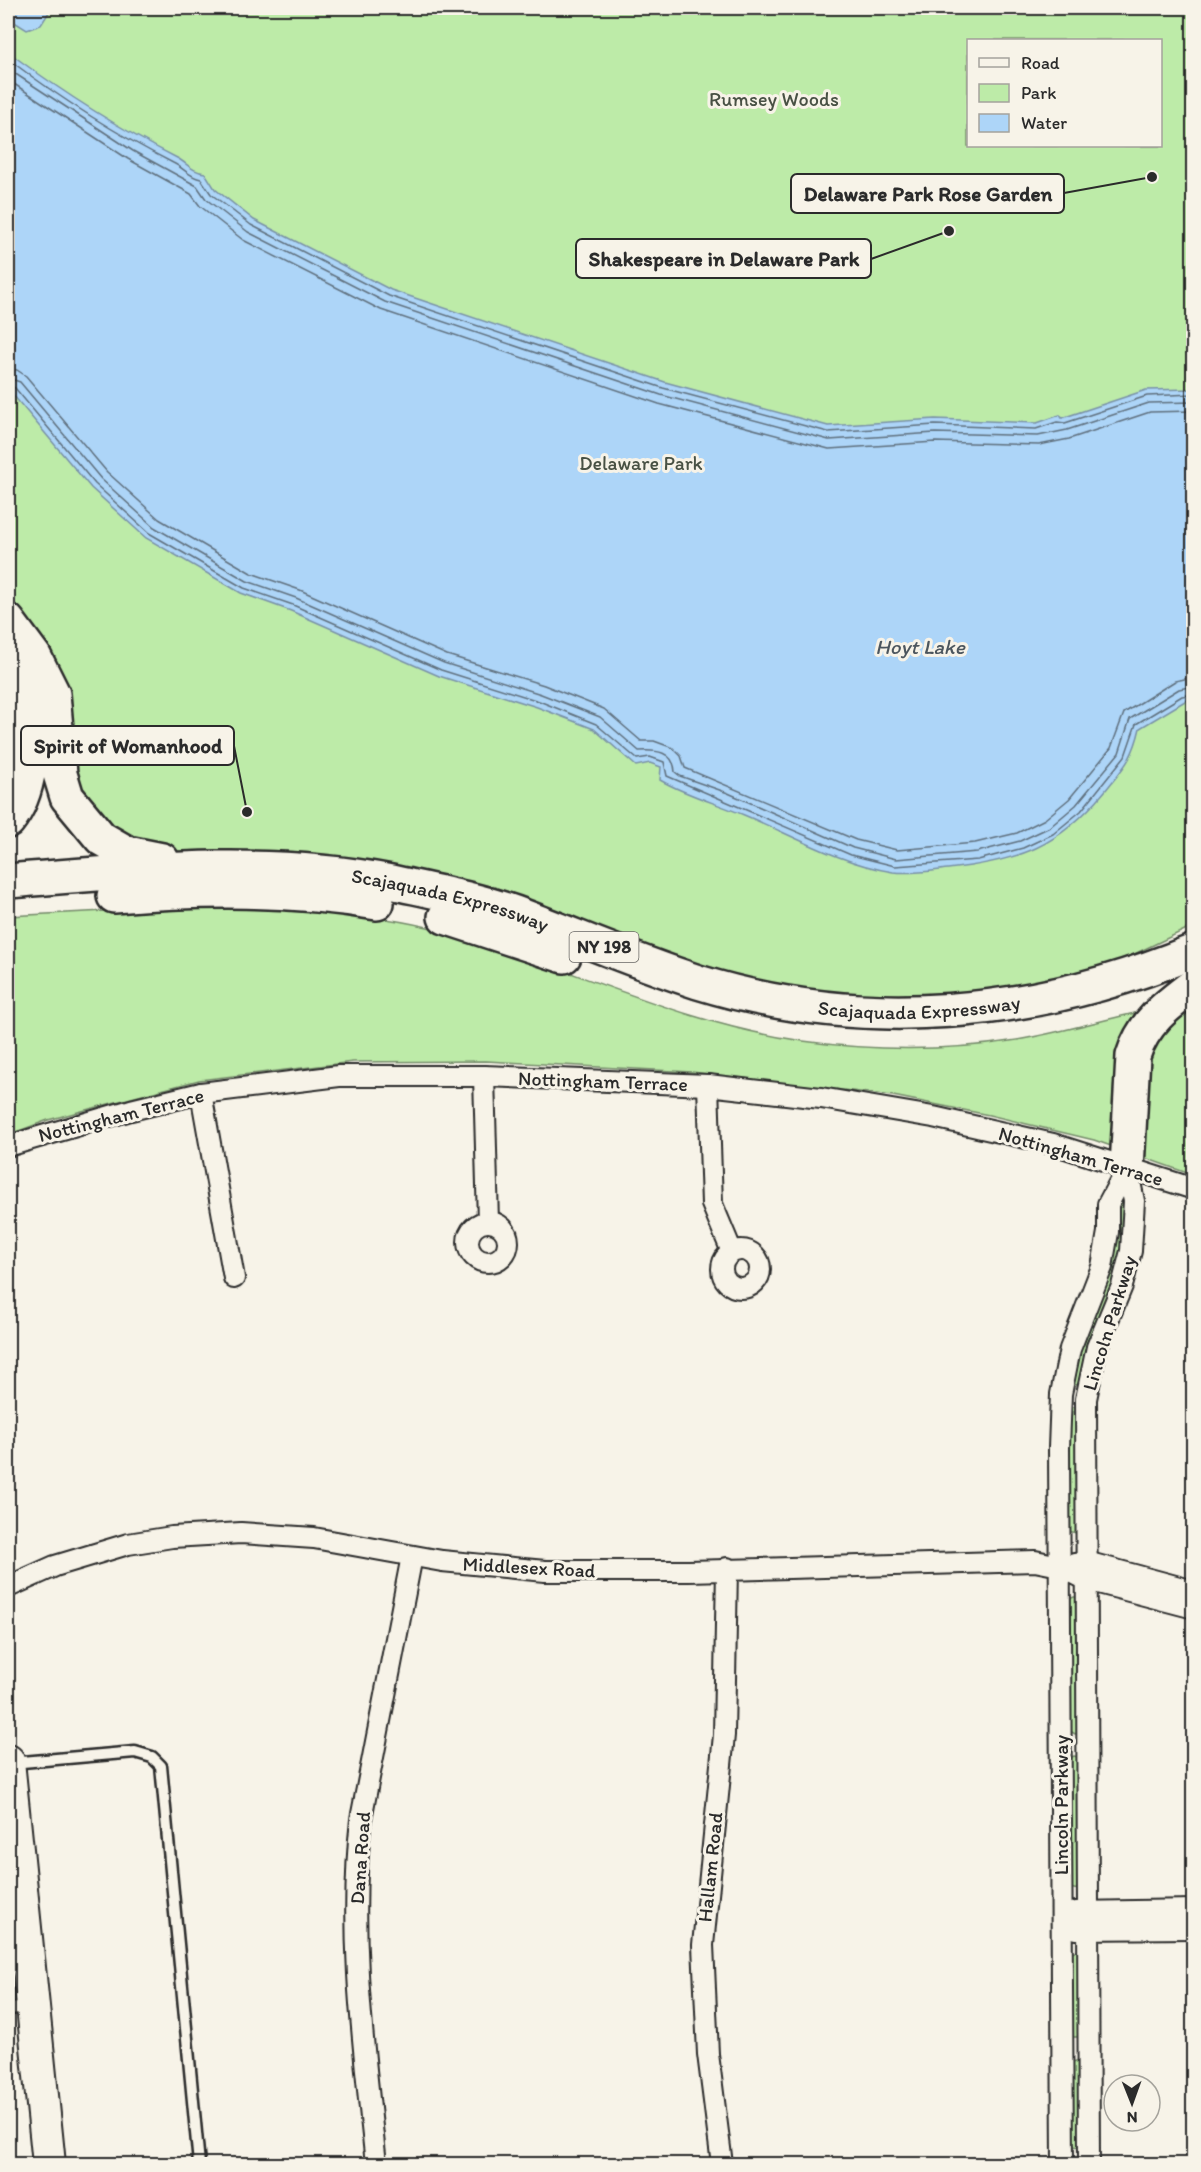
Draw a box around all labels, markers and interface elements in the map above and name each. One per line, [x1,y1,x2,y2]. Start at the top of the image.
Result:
legend [967,39,1162,147]
text: Road [1021,52,1060,74]
text: Park [1021,82,1056,104]
park label: Rumsey Woods [709,87,839,111]
text: Water [1021,112,1067,134]
callout: Delaware Park Rose Garden [791,174,1064,213]
text: Delaware Park Rose Garden [804,181,1053,206]
callout: Shakespeare in Delaware Park [576,239,871,278]
text: Shakespeare in Delaware Park [589,246,860,272]
park label: Delaware Park [579,451,703,475]
water label: Hoyt Lake [875,634,966,659]
callout: Spirit of Womanhood [21,726,234,765]
text: Spirit of Womanhood [34,733,223,759]
street label: Scajaquada Expressway [350,864,553,937]
road number: NY 198 [570,932,638,962]
street label: Scajaquada Expressway [817,990,1023,1024]
street label: Nottingham Terrace [518,1066,688,1096]
street label: Nottingham Terrace [36,1083,206,1147]
street label: Nottingham Terrace [996,1121,1166,1191]
street label: Lincoln Parkway [1077,1252,1141,1394]
street label: Middlesex Road [462,1552,596,1582]
street label: Lincoln Parkway [1049,1734,1073,1875]
street label: Dana Road [345,1810,375,1905]
street label: Hallam Road [692,1811,728,1923]
north arrow [1102,2073,1162,2133]
text: N [1127,2108,1138,2127]

